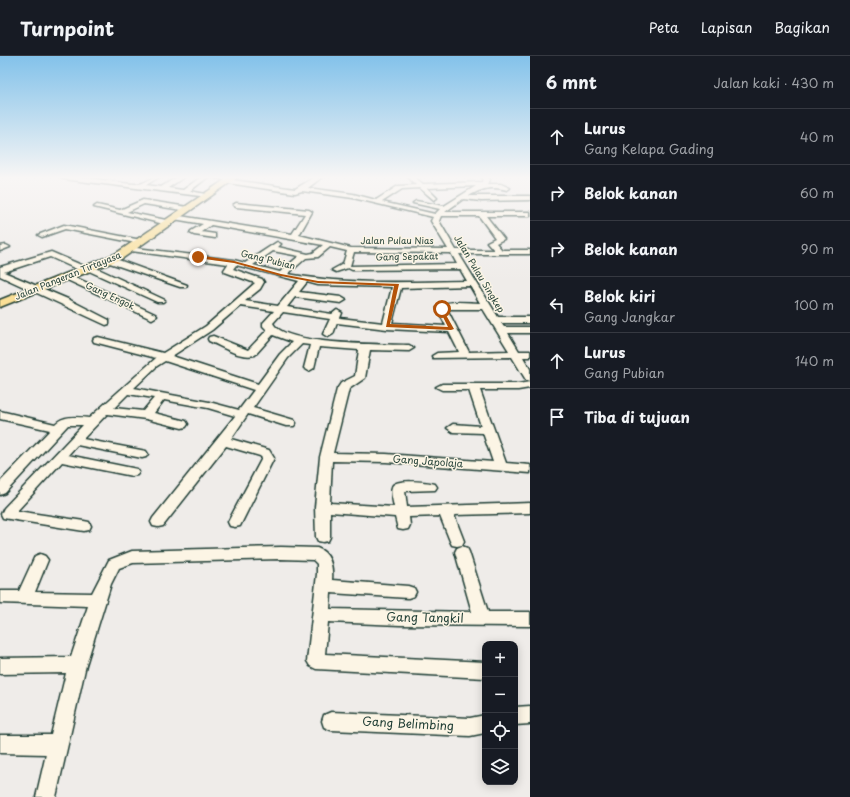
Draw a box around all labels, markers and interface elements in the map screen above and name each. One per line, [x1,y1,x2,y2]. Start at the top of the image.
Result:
text: Turnpoint [20,14,114,42]
text: Peta [649,17,679,38]
text: Lapisan [701,17,752,38]
text: Bagikan [774,17,830,38]
text: 6 mnt [546,69,597,95]
text: Jalan kaki · 430 m [714,73,834,92]
text: Lurus [584,116,625,139]
icon: ahead [546,126,568,148]
text: 40 m [800,127,834,146]
text: Gang Kelapa Gading [584,139,714,158]
text: Belok kanan [584,181,678,204]
icon: right [546,182,568,204]
text: 60 m [800,183,834,202]
street label: Jalan Pulau Singkep [451,232,509,315]
street label: Jalan Pulau Nias [360,233,434,247]
text: Belok kanan [584,237,678,260]
icon: right [546,238,568,260]
text: 90 m [801,239,834,258]
street label: Gang Pubian [240,245,297,273]
street label: Jalan Pangeran Tirtayasa [12,247,123,303]
route end [189,248,207,266]
street label: Gang Sepakat [375,248,439,264]
street label: Gang Engok [84,278,137,313]
text: Belok kiri [584,284,655,307]
icon: left [546,294,568,316]
text: 100 m [794,295,834,314]
route start [433,300,451,318]
text: Gang Jangkar [584,307,675,326]
text: Lurus [584,340,625,363]
icon: ahead [546,350,568,372]
text: 140 m [795,351,834,370]
text: Gang Pubian [584,363,664,382]
text: Tiba di tujuan [584,405,690,428]
icon: arrive [546,406,568,428]
street label: Gang Japolaja [392,451,464,470]
street label: Gang Tangkil [386,607,464,627]
map controls [482,641,518,785]
button: + [482,641,518,677]
button: − [482,677,518,713]
street label: Gang Belimbing [362,712,454,734]
button: locate [482,713,518,749]
button: layers [482,749,518,785]

